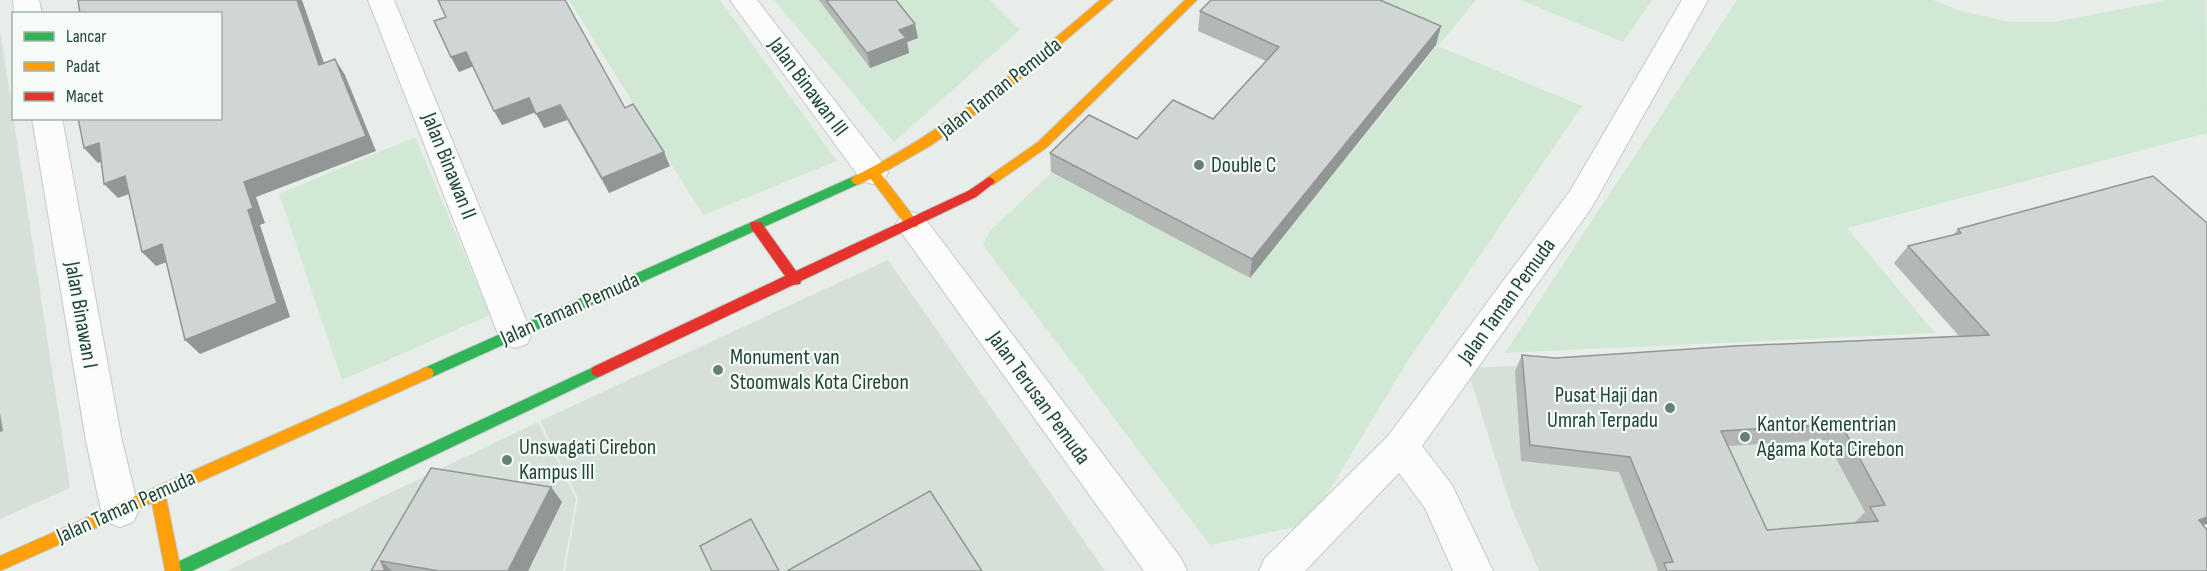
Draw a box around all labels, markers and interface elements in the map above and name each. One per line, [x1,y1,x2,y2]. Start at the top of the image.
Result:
legend [12,12,222,120]
text: Lancar [66,26,106,47]
street label: Jalan Binawan III [761,31,854,142]
street label: Jalan Taman Pemuda [932,31,1067,145]
text: Padat [66,56,101,77]
text: Macet [66,86,104,107]
street label: Jalan Binawan II [415,108,483,223]
place label: Double C [1211,152,1276,179]
marker: Double C [1192,158,1206,172]
street label: Jalan Taman Pemuda [1452,233,1562,370]
street label: Jalan Binawan I [58,258,104,371]
street label: Jalan Taman Pemuda [496,266,644,352]
street label: Jalan Terusan Pemuda [981,325,1097,470]
place label: Monument van Stoomwals Kota Cirebon [730,344,909,396]
marker: Monument van Stoomwals Kota Cirebon [711,363,725,377]
place label: Pusat Haji dan Umrah Terpadu [1547,382,1658,434]
marker: Pusat Haji dan Umrah Terpadu [1663,401,1677,415]
place label: Kantor Kementrian Agama Kota Cirebon [1756,411,1904,463]
marker: Kantor Kementrian Agama Kota Cirebon [1738,430,1752,444]
place label: Unswagati Cirebon Kampus III [519,434,656,486]
marker: Unswagati Cirebon Kampus III [500,453,514,467]
street label: Jalan Taman Pemuda [52,464,200,550]

